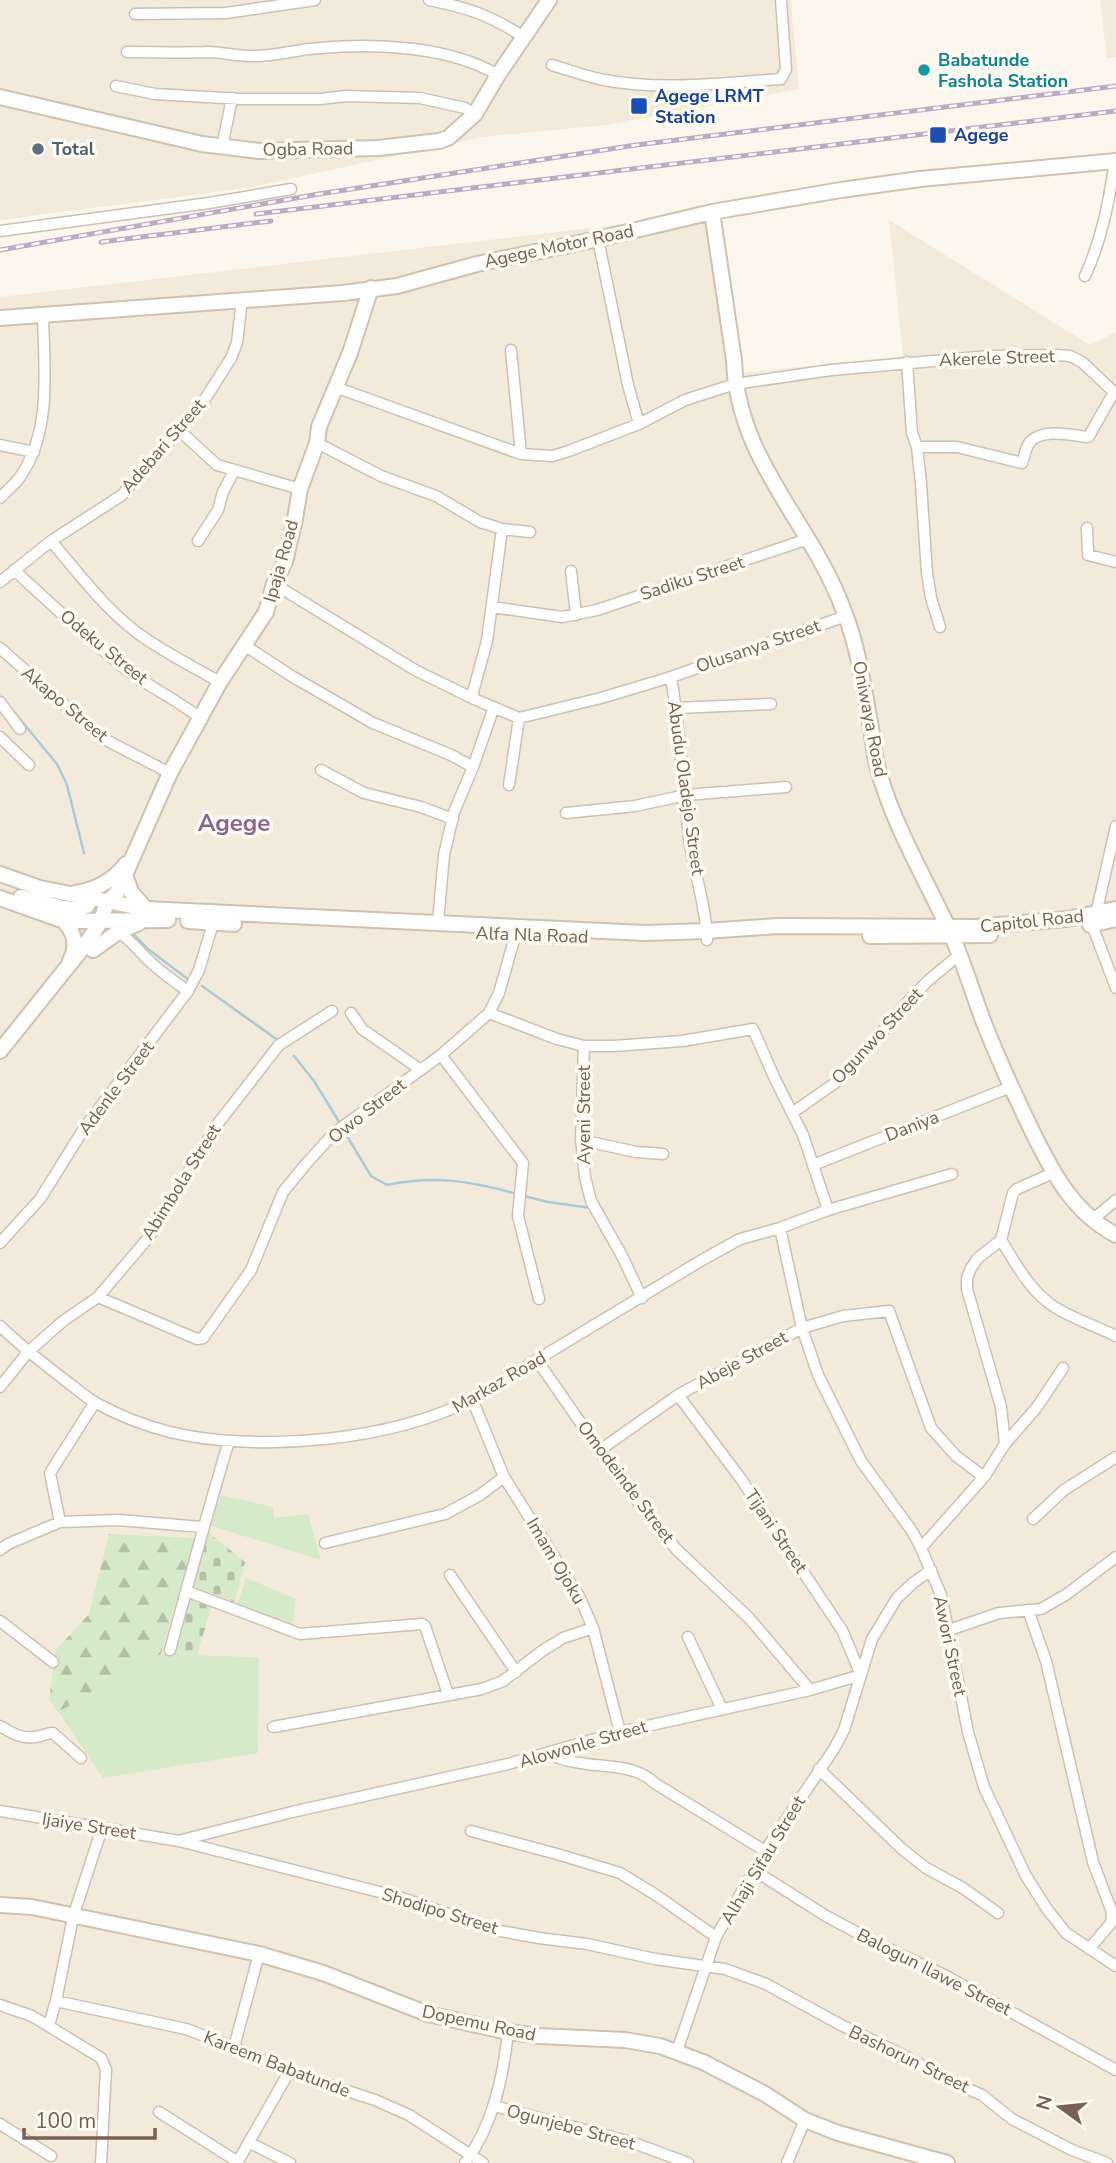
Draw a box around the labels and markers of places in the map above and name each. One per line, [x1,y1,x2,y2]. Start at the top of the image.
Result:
place label: Babatunde Fashola Station [938,48,1068,93]
marker: Babatunde Fashola Station [916,62,932,78]
place label: Agege LRMT Station [655,84,765,129]
marker: Agege LRMT Station [629,96,649,116]
place label: Agege [954,123,1009,147]
marker: Agege [928,125,948,145]
place label: Total [52,137,95,161]
marker: Total [30,141,46,157]

